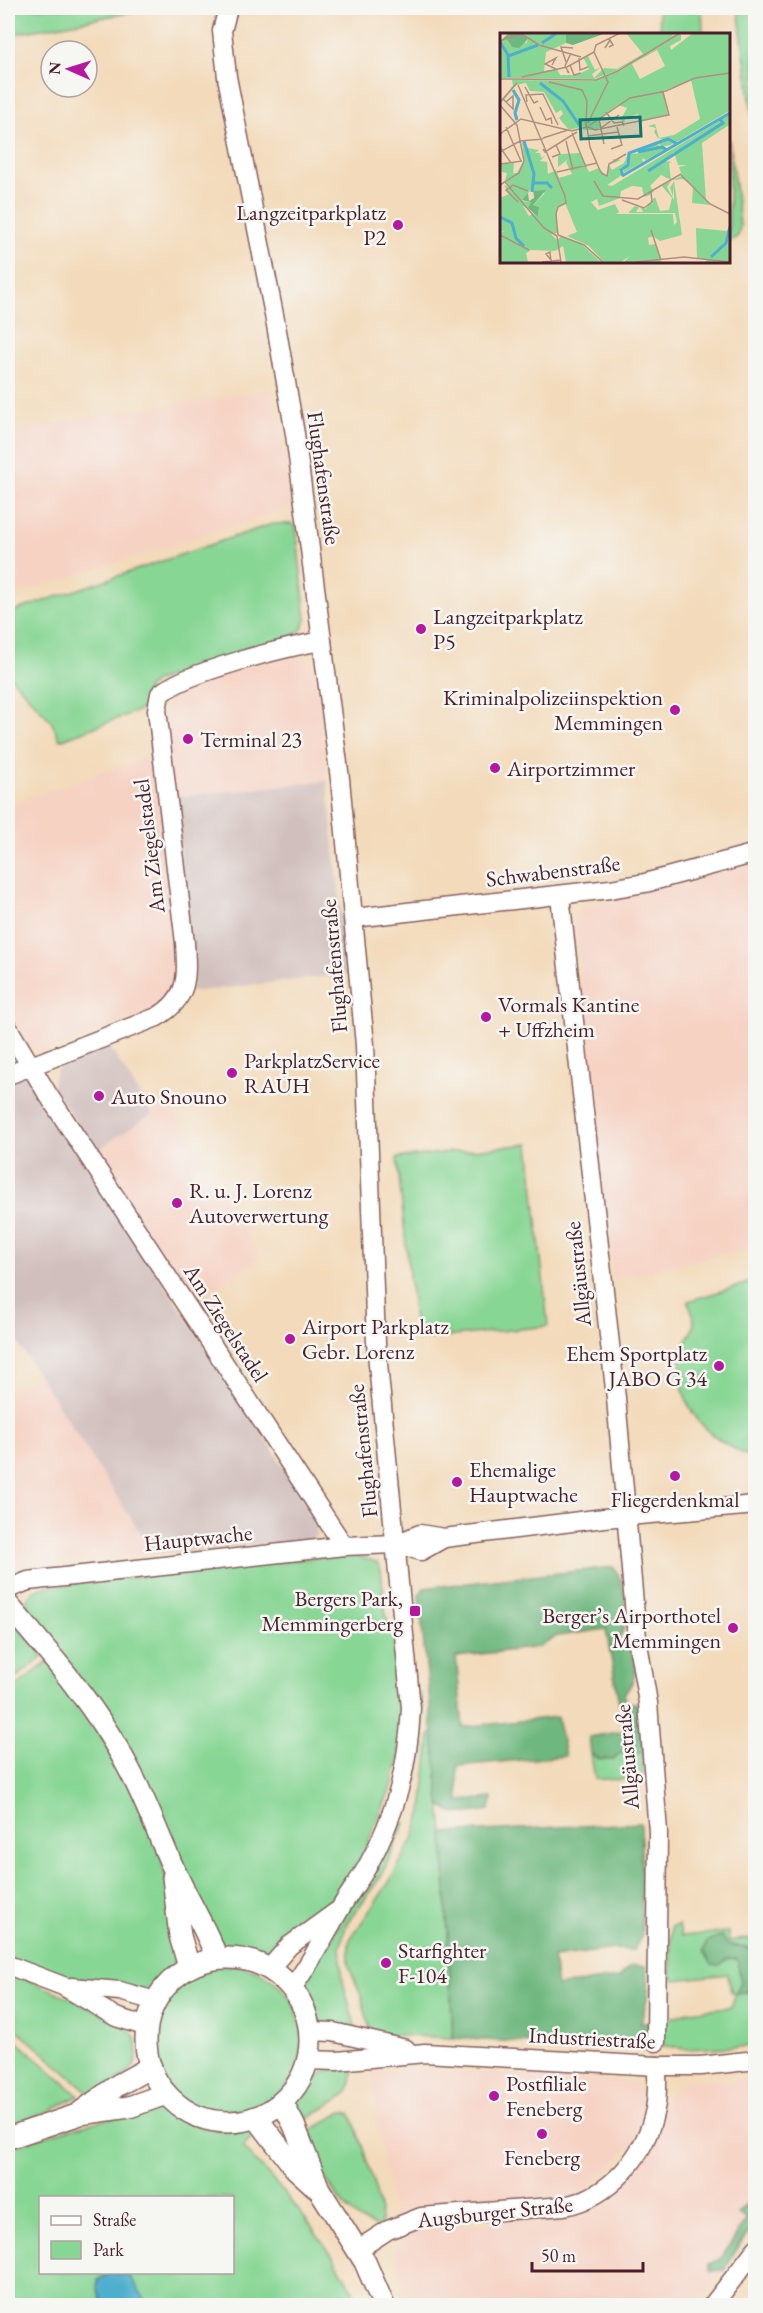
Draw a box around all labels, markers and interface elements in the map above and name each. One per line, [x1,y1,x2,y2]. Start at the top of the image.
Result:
inset map [500,33,730,262]
north arrow [39,39,99,99]
text: N [44,61,65,75]
place label: Langzeitparkplatz P2 [236,198,387,252]
marker: Langzeitparkplatz P2 [391,218,405,232]
street label: Flughafenstraße [300,409,348,547]
place label: Langzeitparkplatz P5 [433,602,583,656]
marker: Langzeitparkplatz P5 [414,622,428,636]
place label: Kriminalpolizeiinspektion Memmingen [443,683,663,737]
marker: Kriminalpolizeiinspektion Memmingen [668,703,682,717]
place label: Terminal 23 [200,725,302,754]
marker: Terminal 23 [181,732,195,746]
place label: Airportzimmer [506,754,636,783]
marker: Airportzimmer [488,761,502,775]
street label: Am Ziegelstadel [126,777,172,916]
street label: Schwabenstraße [484,848,622,894]
street label: Flughafenstraße [314,897,354,1034]
place label: Vormals Kantine + Uffzheim [498,990,640,1044]
marker: Vormals Kantine + Uffzheim [479,1010,493,1024]
place label: ParkplatzService RAUH [244,1046,381,1100]
marker: ParkplatzService RAUH [225,1066,239,1080]
place label: Auto Snouno [110,1082,227,1111]
marker: Auto Snouno [92,1089,106,1103]
place label: R. u. J. Lorenz Autoverwertung [188,1176,329,1230]
marker: R. u. J. Lorenz Autoverwertung [170,1196,184,1210]
street label: Allgäustraße [558,1220,598,1329]
street label: Am Ziegelstadel [176,1258,275,1388]
place label: Airport Parkplatz Gebr. Lorenz [301,1312,449,1366]
marker: Airport Parkplatz Gebr. Lorenz [283,1332,297,1346]
place label: Ehem Sportplatz JABO G 34 [566,1339,708,1393]
marker: Ehem Sportplatz JABO G 34 [712,1359,726,1373]
street label: Flughafenstraße [342,1382,384,1519]
place label: Ehemalige Hauptwache [469,1455,578,1509]
marker: Fliegerdenkmal [668,1469,682,1483]
marker: Ehemalige Hauptwache [450,1475,464,1489]
place label: Fliegerdenkmal [611,1485,739,1514]
street label: Hauptwache [142,1518,254,1558]
place label: Bergers Park, Memmingerberg [261,1584,403,1638]
place label: Berger’s Airporthotel Memmingen [542,1601,721,1655]
marker: Bergers Park, Memmingerberg [408,1604,422,1618]
marker: Berger’s Airporthotel Memmingen [726,1621,740,1635]
street label: Allgäustraße [608,1703,646,1812]
place label: Starfighter F-104 [398,1936,487,1990]
marker: Starfighter F-104 [379,1956,393,1970]
street label: Industriestraße [528,2020,657,2056]
place label: Postfiliale Feneberg [506,2069,587,2123]
marker: Postfiliale Feneberg [487,2089,501,2103]
marker: Feneberg [535,2127,549,2141]
place label: Feneberg [504,2143,581,2172]
street label: Augsburger Straße [415,2189,575,2235]
legend [39,2196,234,2274]
text: Straße [93,2208,136,2231]
scale bar [532,2235,643,2273]
text: Park [93,2238,124,2261]
text: 50 m [541,2244,576,2267]

